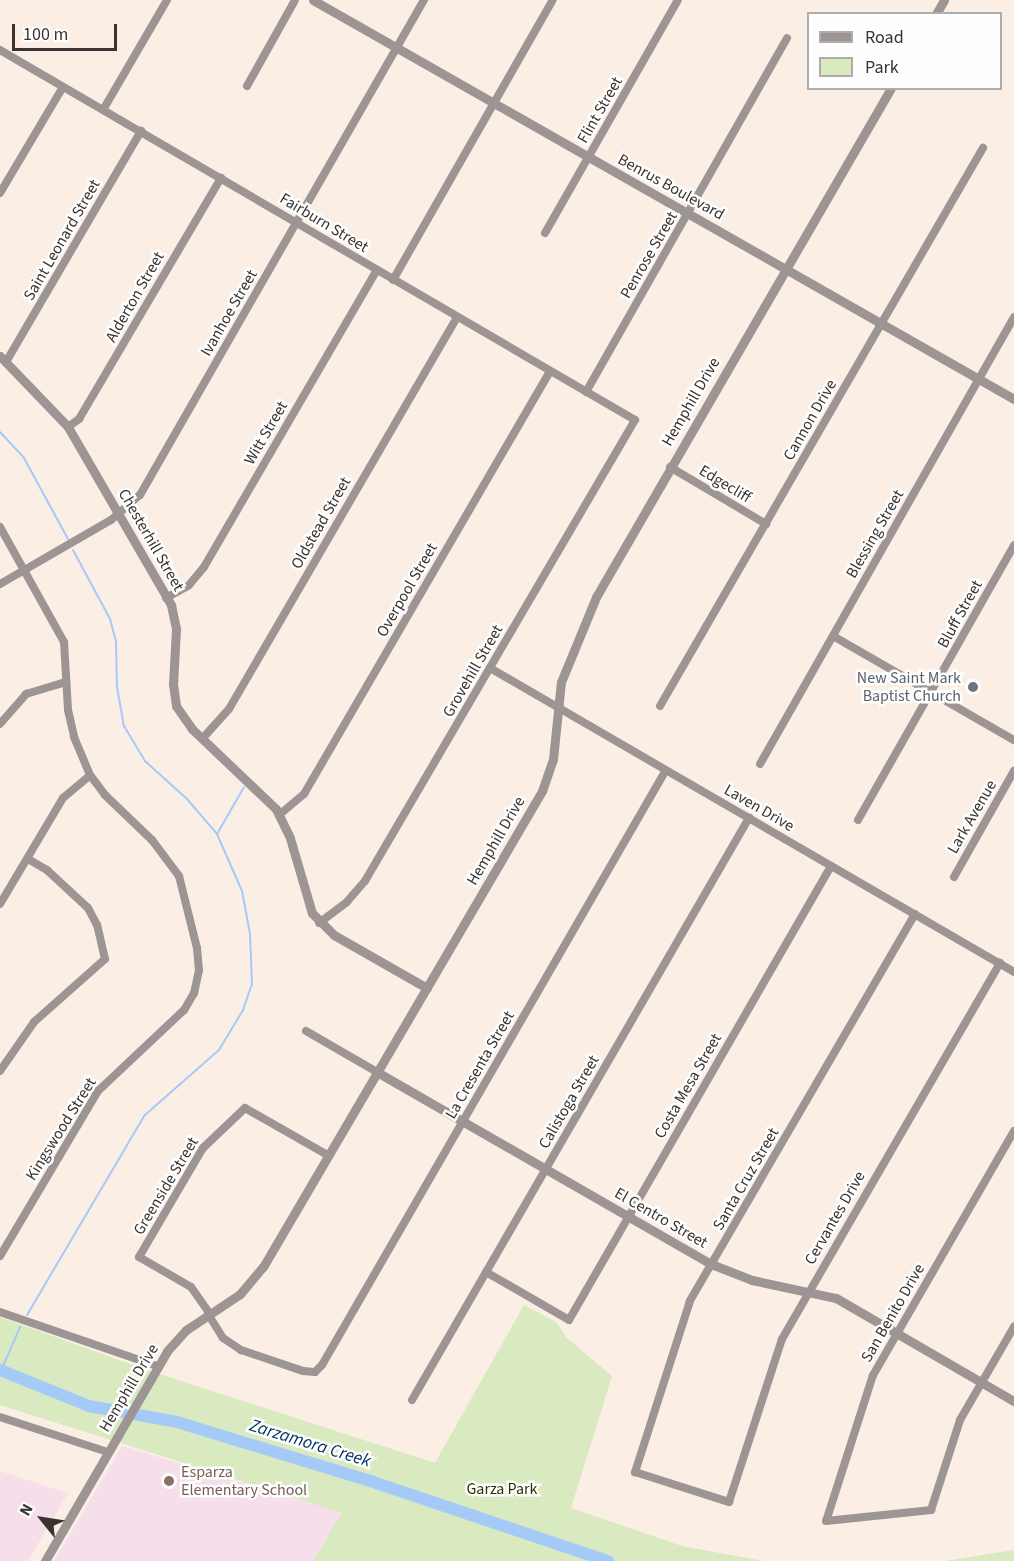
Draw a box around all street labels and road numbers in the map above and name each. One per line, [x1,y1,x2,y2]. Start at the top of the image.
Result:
street label: Flint Street [573,73,627,147]
street label: Benrus Boulevard [614,150,728,224]
street label: Saint Leonard Street [20,176,104,304]
street label: Fairburn Street [276,189,372,257]
street label: Penrose Street [616,208,682,302]
street label: Alderton Street [101,248,169,346]
street label: Ivanhoe Street [196,266,262,360]
street label: Hemphill Drive [658,354,724,450]
street label: Cannon Drive [779,376,841,464]
street label: Witt Street [240,398,292,468]
street label: Edgecliff [695,461,755,507]
street label: Oldstead Street [287,474,355,572]
street label: Chesterhill Street [114,485,188,595]
street label: Blessing Street [842,486,908,582]
street label: Overpool Street [372,540,442,640]
street label: Bluff Street [933,577,987,651]
street label: Grovehill Street [439,621,507,721]
street label: Lark Avenue [943,777,1001,857]
street label: Laven Drive [721,780,797,836]
street label: Hemphill Drive [463,793,529,889]
street label: La Cresenta Street [441,1008,519,1122]
street label: Costa Mesa Street [650,1030,726,1142]
street label: Calistoga Street [535,1052,603,1152]
street label: Kingswood Street [22,1074,100,1184]
street label: Santa Cruz Street [709,1124,783,1234]
street label: Greenside Street [129,1134,203,1238]
street label: Cervantes Drive [801,1168,869,1268]
street label: El Centro Street [611,1184,711,1252]
street label: San Benito Drive [857,1260,929,1366]
street label: Hemphill Drive [95,1341,163,1435]

